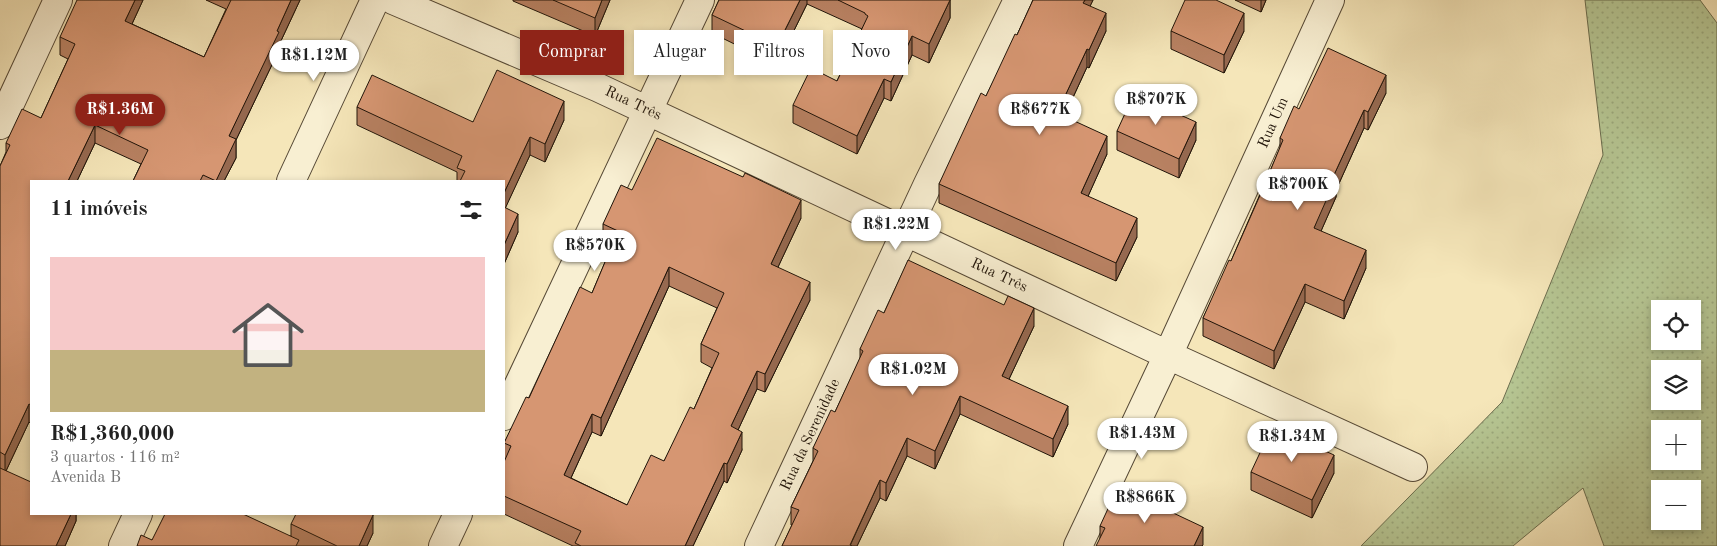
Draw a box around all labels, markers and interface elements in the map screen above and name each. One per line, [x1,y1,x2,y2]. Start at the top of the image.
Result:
chip: Comprar [520,30,624,75]
chip: Alugar [634,30,724,75]
chip: Filtros [734,30,823,75]
chip: Novo [833,30,908,75]
pin: R$1.12M [268,39,360,82]
text: R$1.12M [280,48,348,64]
street label: Rua Três [602,84,664,124]
pin: R$707K [1115,84,1197,126]
text: R$707K [1125,92,1187,108]
pin: R$1.36M [74,94,166,136]
pin: R$677K [999,94,1081,136]
street label: Rua Um [1256,95,1292,151]
text: R$1.36M [86,102,154,118]
text: R$677K [1009,102,1071,118]
pin: R$700K [1257,168,1339,211]
text: R$700K [1267,177,1329,193]
icon: filters [457,196,485,224]
text: 11 imóveis [50,199,148,220]
pin: R$1.22M [850,208,942,251]
text: R$1.22M [862,217,930,233]
pin: R$570K [554,230,636,272]
text: R$570K [564,238,626,254]
street label: Rua Três [968,256,1030,296]
icon: home [223,290,313,380]
map controls [1651,300,1701,530]
button: locate [1651,300,1701,350]
pin: R$1.02M [867,354,959,396]
button: layers [1651,360,1701,410]
text: R$1.02M [879,362,947,378]
street label: Rua da Serenidade [779,377,843,493]
pin: R$1.43M [1096,418,1188,460]
pin: R$1.34M [1246,420,1338,463]
button: + [1651,420,1701,470]
text: R$1,360,000 [50,424,175,445]
text: R$1.43M [1108,426,1176,442]
text: R$1.34M [1258,429,1326,445]
text: 3 quartos · 116 m² [50,450,180,466]
text: Avenida B [50,470,121,486]
button: − [1651,480,1701,530]
pin: R$866K [1104,482,1186,524]
text: R$866K [1114,490,1176,506]

